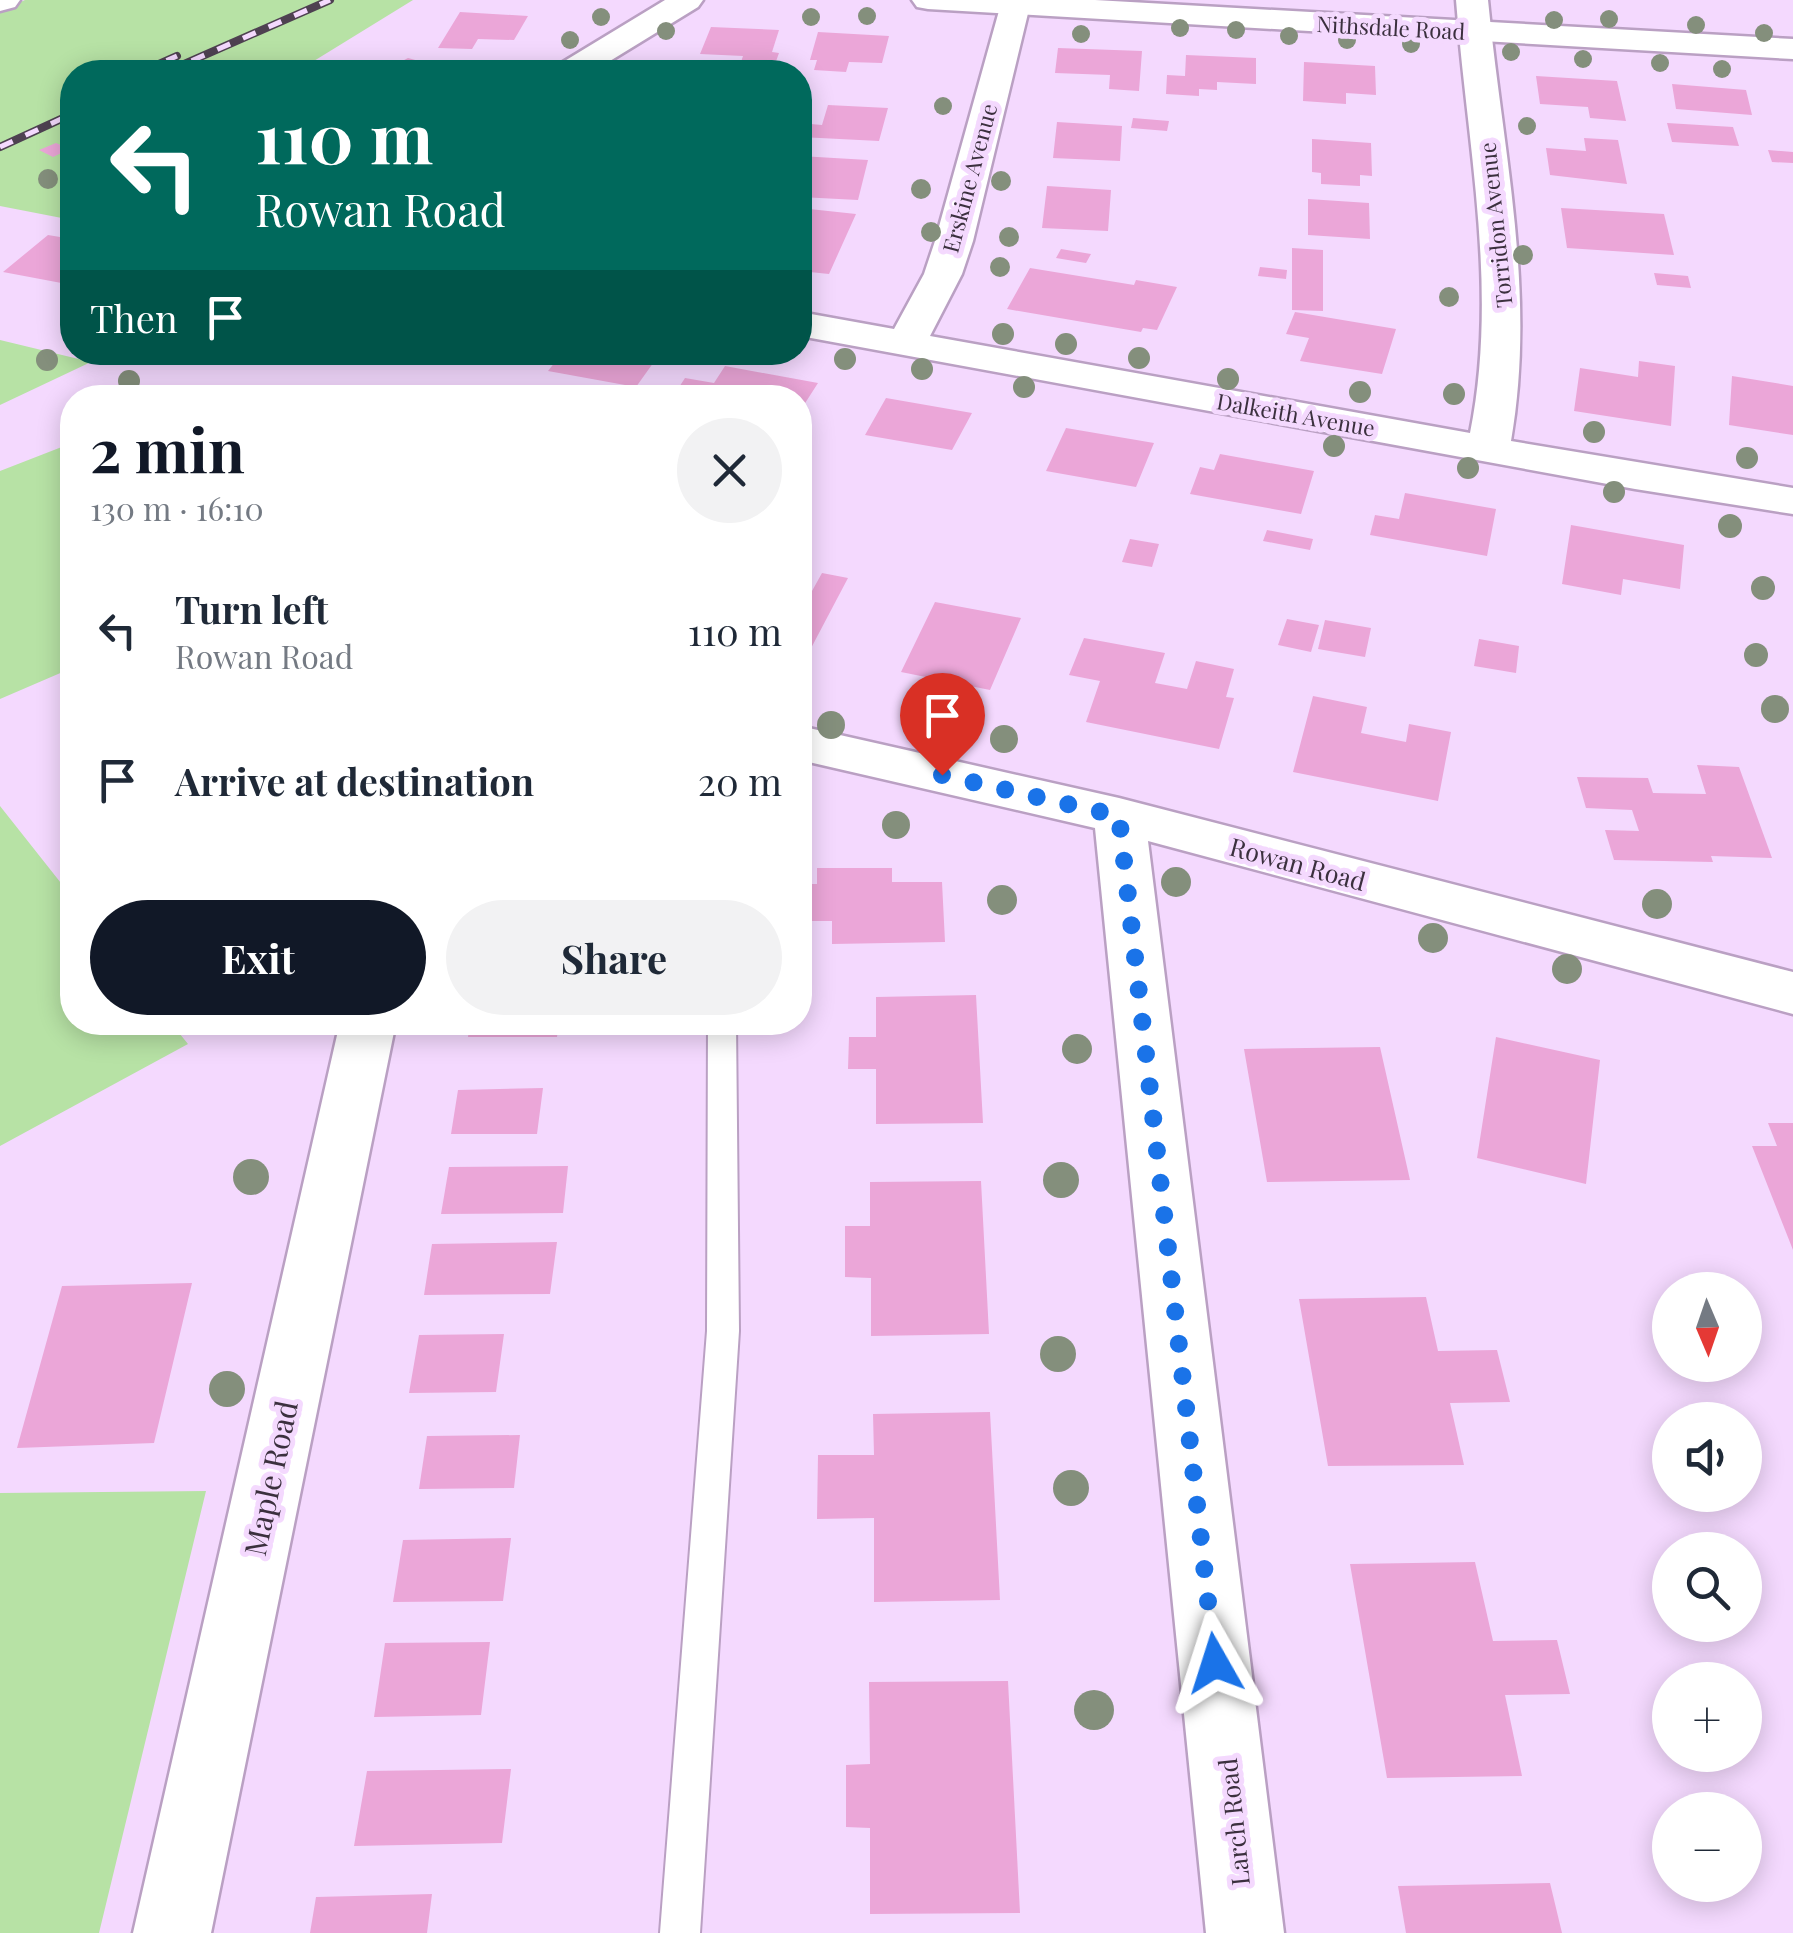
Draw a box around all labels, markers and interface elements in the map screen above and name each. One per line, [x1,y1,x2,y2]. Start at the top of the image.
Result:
street label: Nithsdale Road [1316,8,1466,46]
text: 110 m [255,88,433,182]
icon: left [90,100,220,230]
street label: Erskine Avenue [935,100,1003,256]
street label: Torridon Avenue [1471,141,1519,309]
text: Rowan Road [255,178,506,238]
icon: arrive [198,290,253,345]
text: Then [90,292,178,343]
street label: Dalkeith Avenue [1215,385,1377,443]
text: 2 min [90,408,245,488]
button: close [677,418,782,523]
text: 130 m · 16:10 [90,486,264,529]
text: Turn left [175,583,328,634]
icon: left [90,603,145,658]
text: 110 m [688,605,782,656]
text: Rowan Road [175,634,353,677]
pin [900,673,985,776]
icon: arrive [915,688,970,743]
icon: arrive [90,753,145,808]
text: Arrive at destination [175,755,534,806]
text: 20 m [698,755,782,806]
street label: Rowan Road [1226,829,1370,897]
button: Exit [90,900,426,1015]
button: Share [446,900,782,1015]
north arrow [1652,1272,1762,1382]
map controls [1652,1272,1762,1902]
street label: Maple Road [234,1397,306,1559]
button: sound [1652,1402,1762,1512]
button: search [1652,1532,1762,1642]
position arrow [1163,1611,1267,1715]
button: + [1652,1662,1762,1772]
street label: Larch Road [1210,1757,1256,1887]
button: − [1652,1792,1762,1902]

